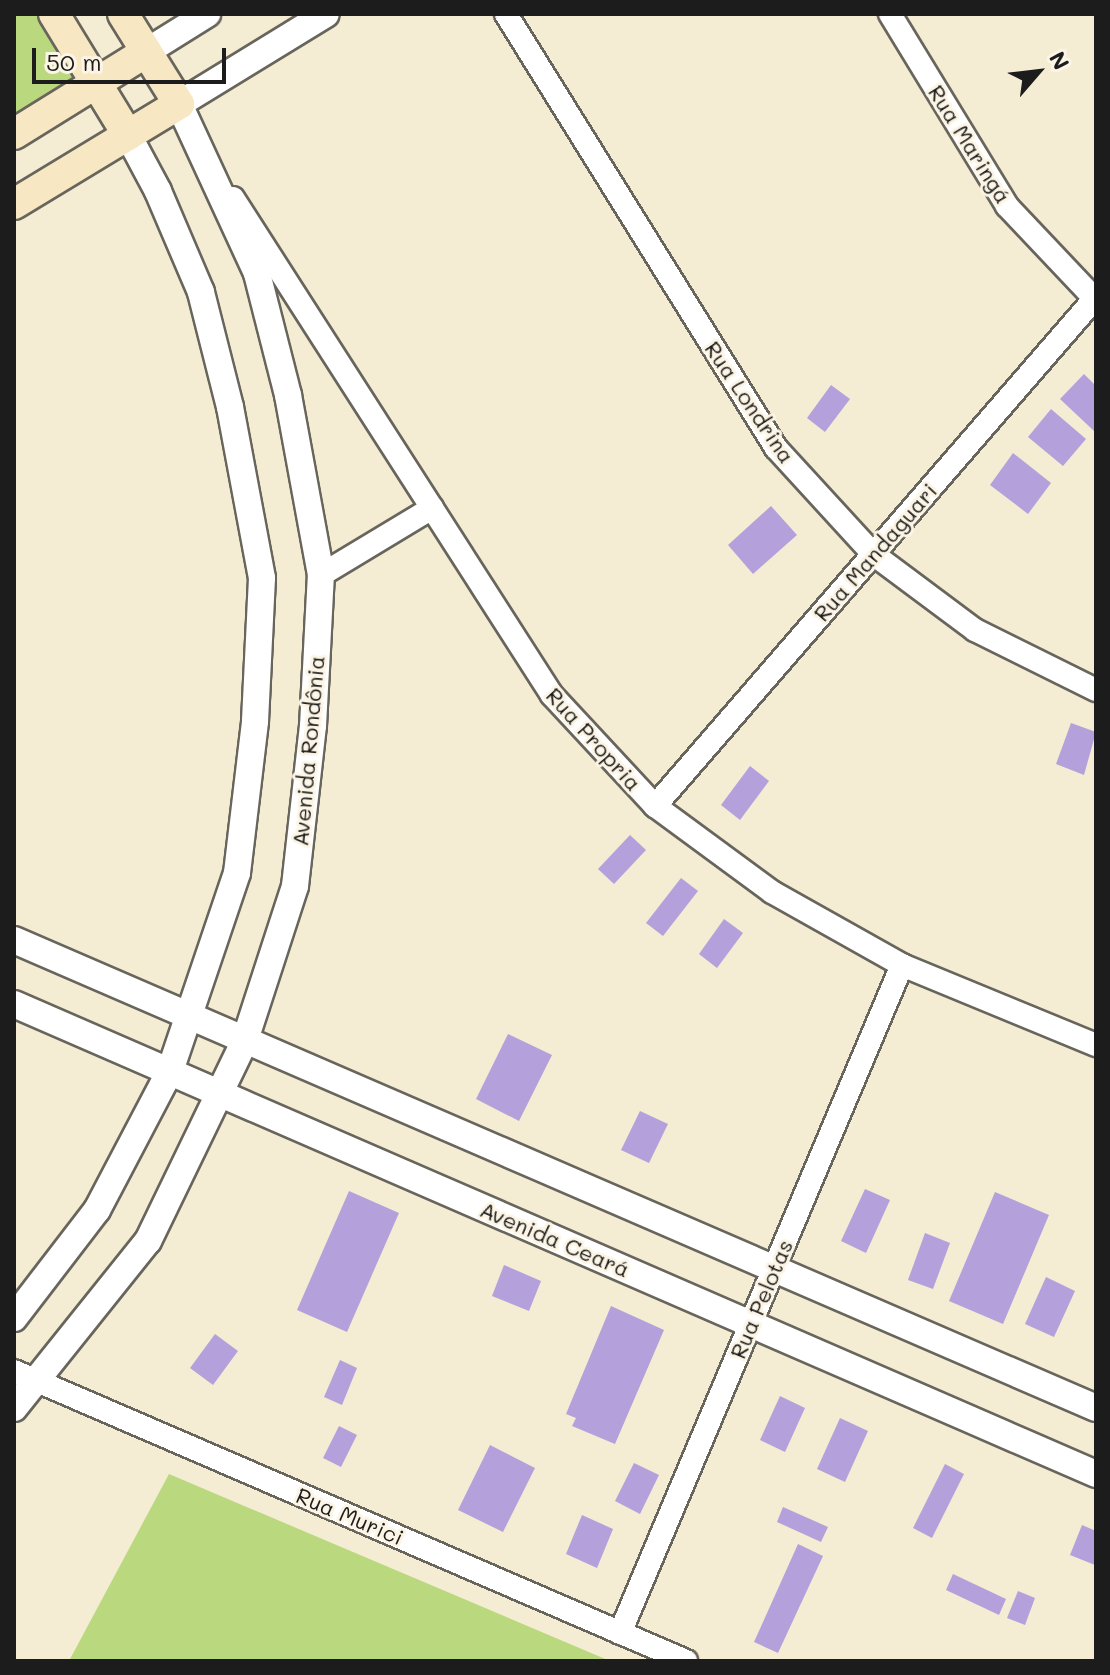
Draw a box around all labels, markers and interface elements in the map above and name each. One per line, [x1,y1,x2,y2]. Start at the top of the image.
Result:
scale bar [36,32,230,82]
north arrow [998,32,1078,112]
text: 50 m [46,46,102,77]
text: N [1043,46,1076,75]
street label: Rua Maringá [923,80,1017,208]
street label: Rua Londrina [700,336,800,468]
street label: Rua Mandaguari [808,478,942,626]
street label: Avenida Rondônia [287,655,329,847]
street label: Rua Propria [541,682,647,796]
street label: Avenida Ceará [476,1196,634,1282]
street label: Rua Pelotas [724,1236,798,1362]
street label: Rua Murici [292,1482,408,1550]

